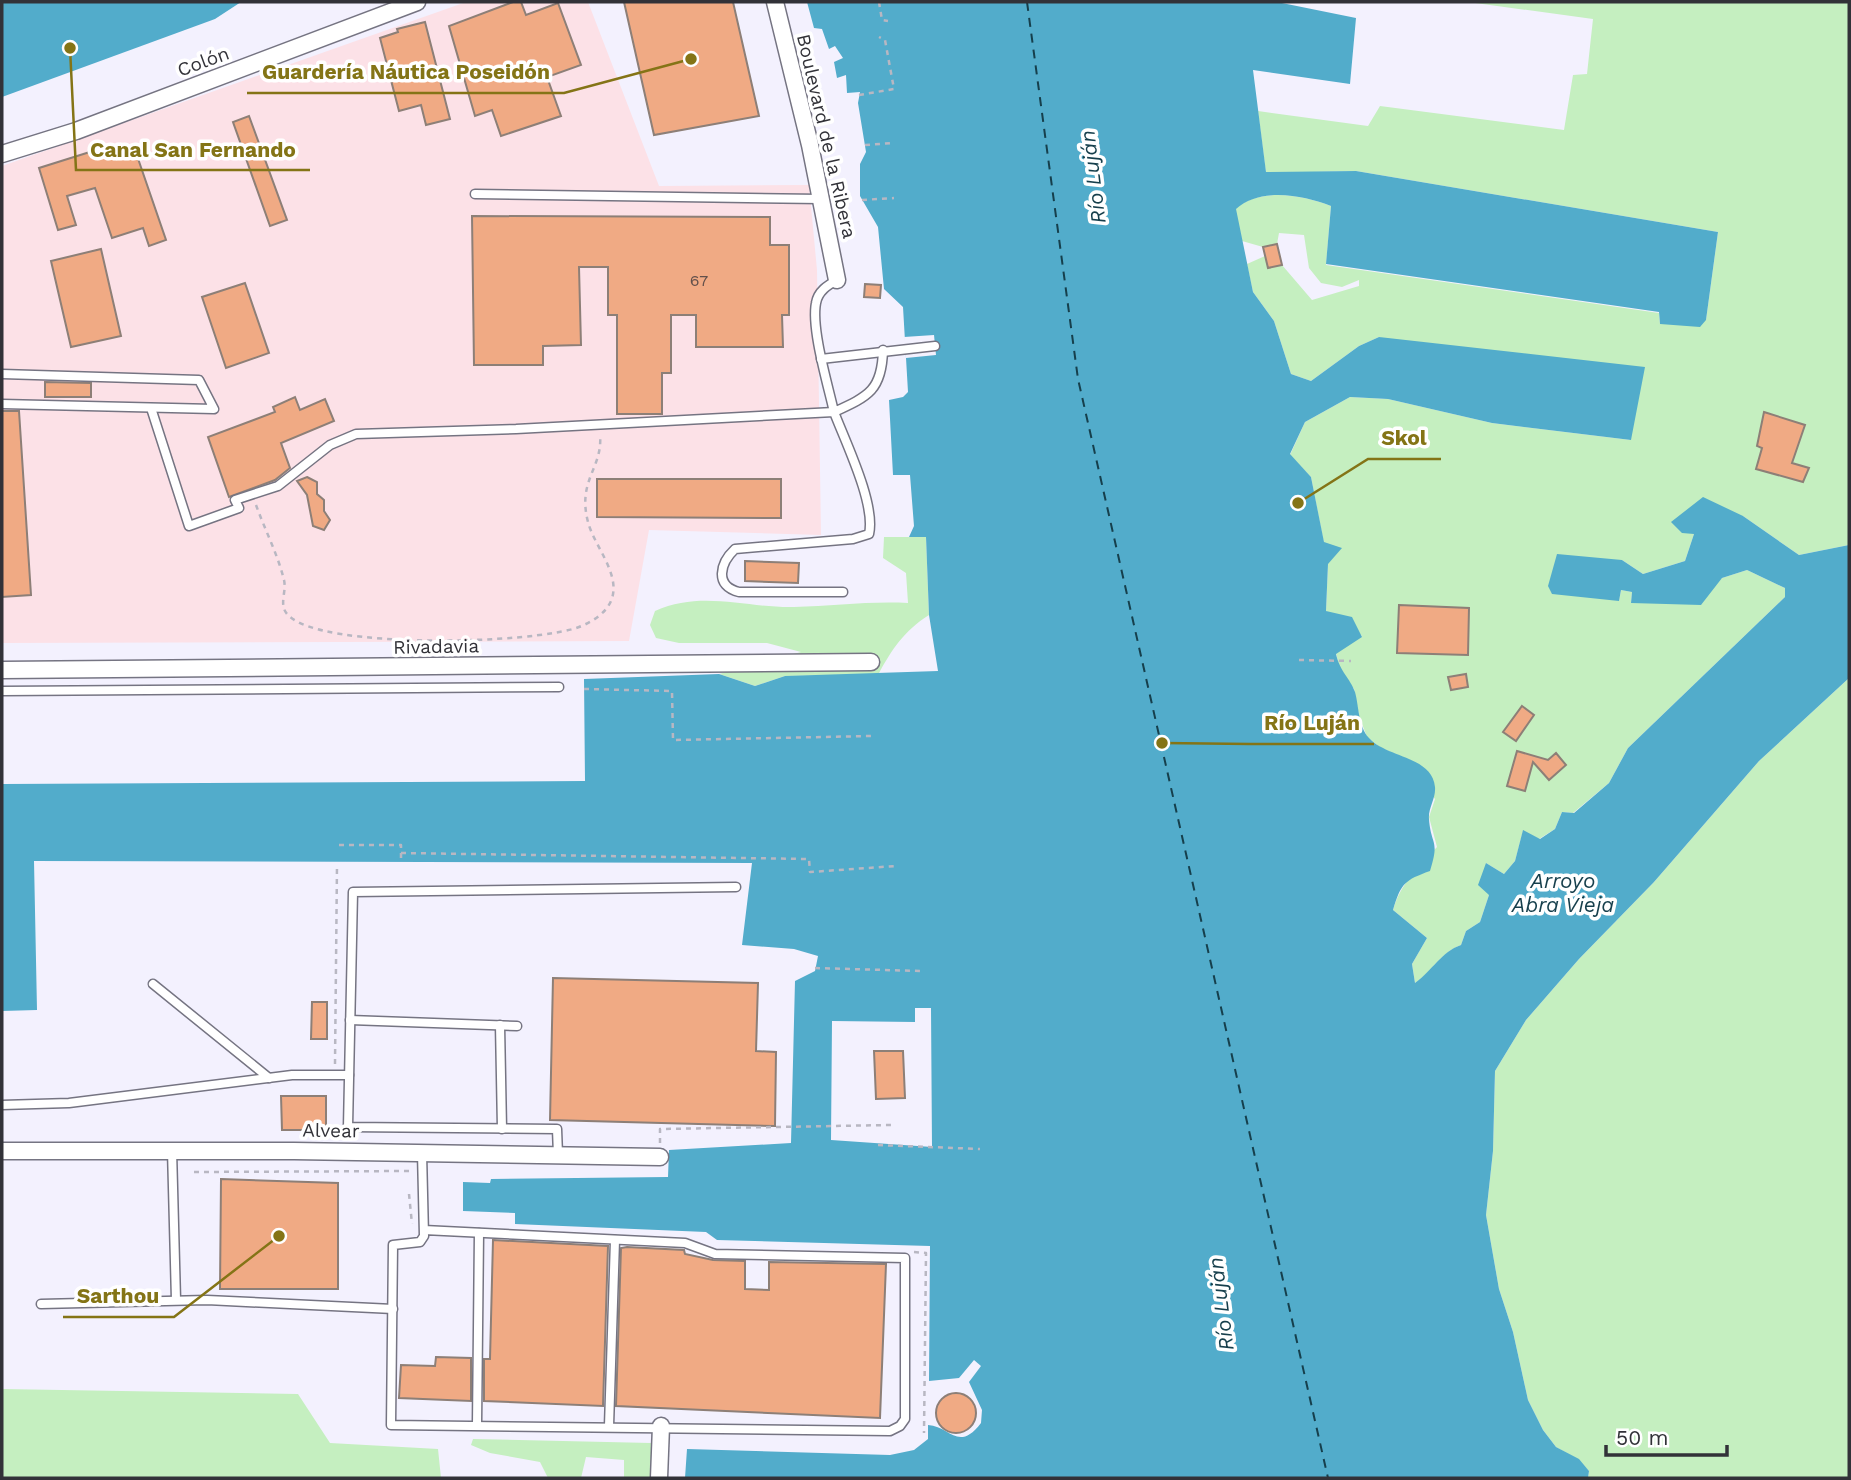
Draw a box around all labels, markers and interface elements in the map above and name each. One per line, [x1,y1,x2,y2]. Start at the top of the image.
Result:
street label: Boulevard de la Ribera [792,32,861,241]
street label: Colón [174,42,232,81]
callout: Guardería Náutica Poseidón [247,51,564,93]
text: Guardería Náutica Poseidón [262,59,550,84]
callout: Canal San Fernando [76,128,310,170]
water label: Río Luján [1074,129,1111,225]
text: Canal San Fernando [90,137,296,162]
house number: 67 [690,271,708,290]
callout: Skol [1368,417,1441,459]
text: Skol [1381,425,1427,450]
street label: Rivadavia [393,634,479,659]
callout: Río Luján [1250,702,1374,744]
text: Río Luján [1264,710,1360,735]
water label: Arroyo Abra Vieja [1511,868,1614,917]
street label: Alvear [302,1119,360,1143]
water label: Río Luján [1202,1256,1239,1352]
callout: Sarthou [63,1275,174,1317]
text: Sarthou [77,1283,159,1308]
scale bar [1606,1414,1727,1458]
text: 50 m [1616,1425,1668,1450]

